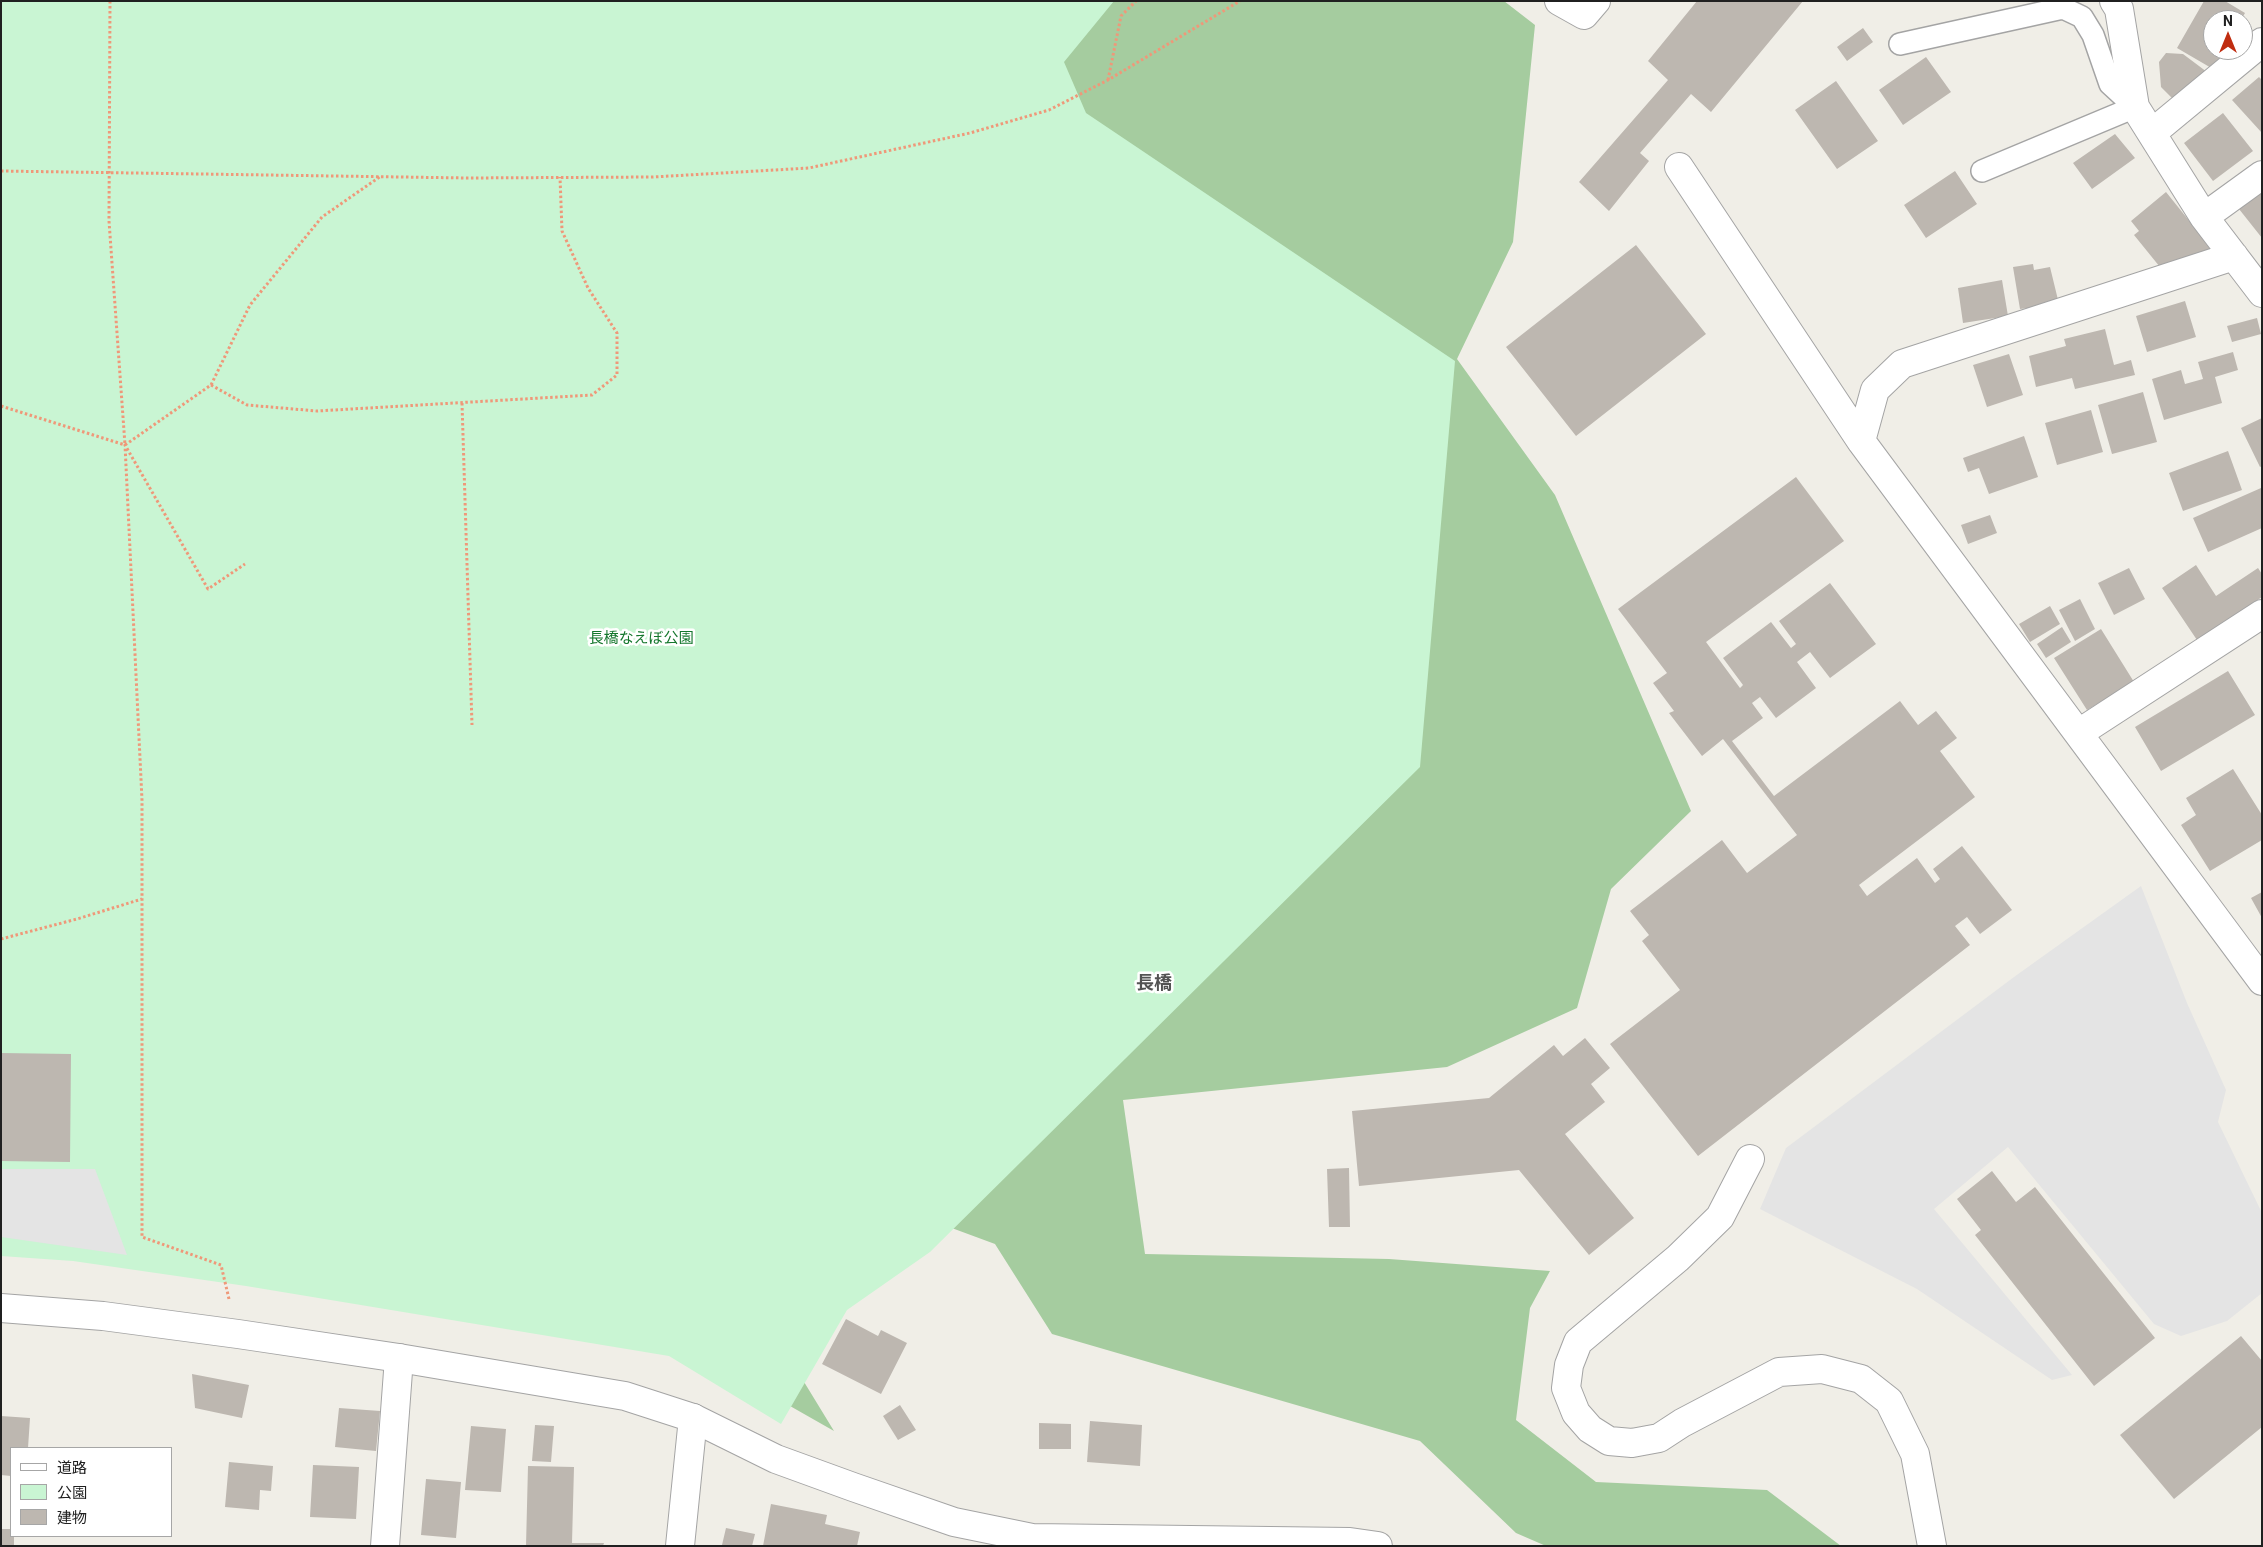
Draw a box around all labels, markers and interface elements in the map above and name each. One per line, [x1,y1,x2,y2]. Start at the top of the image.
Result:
north arrow [2203,10,2253,60]
text: N [2223,13,2233,29]
park label: 長橋なえぼ公園 [589,630,693,648]
district label: 長橋 [1136,973,1172,995]
legend [10,1447,172,1537]
text: 道路 [57,1459,87,1477]
text: 公園 [57,1484,87,1502]
text: 建物 [57,1509,87,1527]

